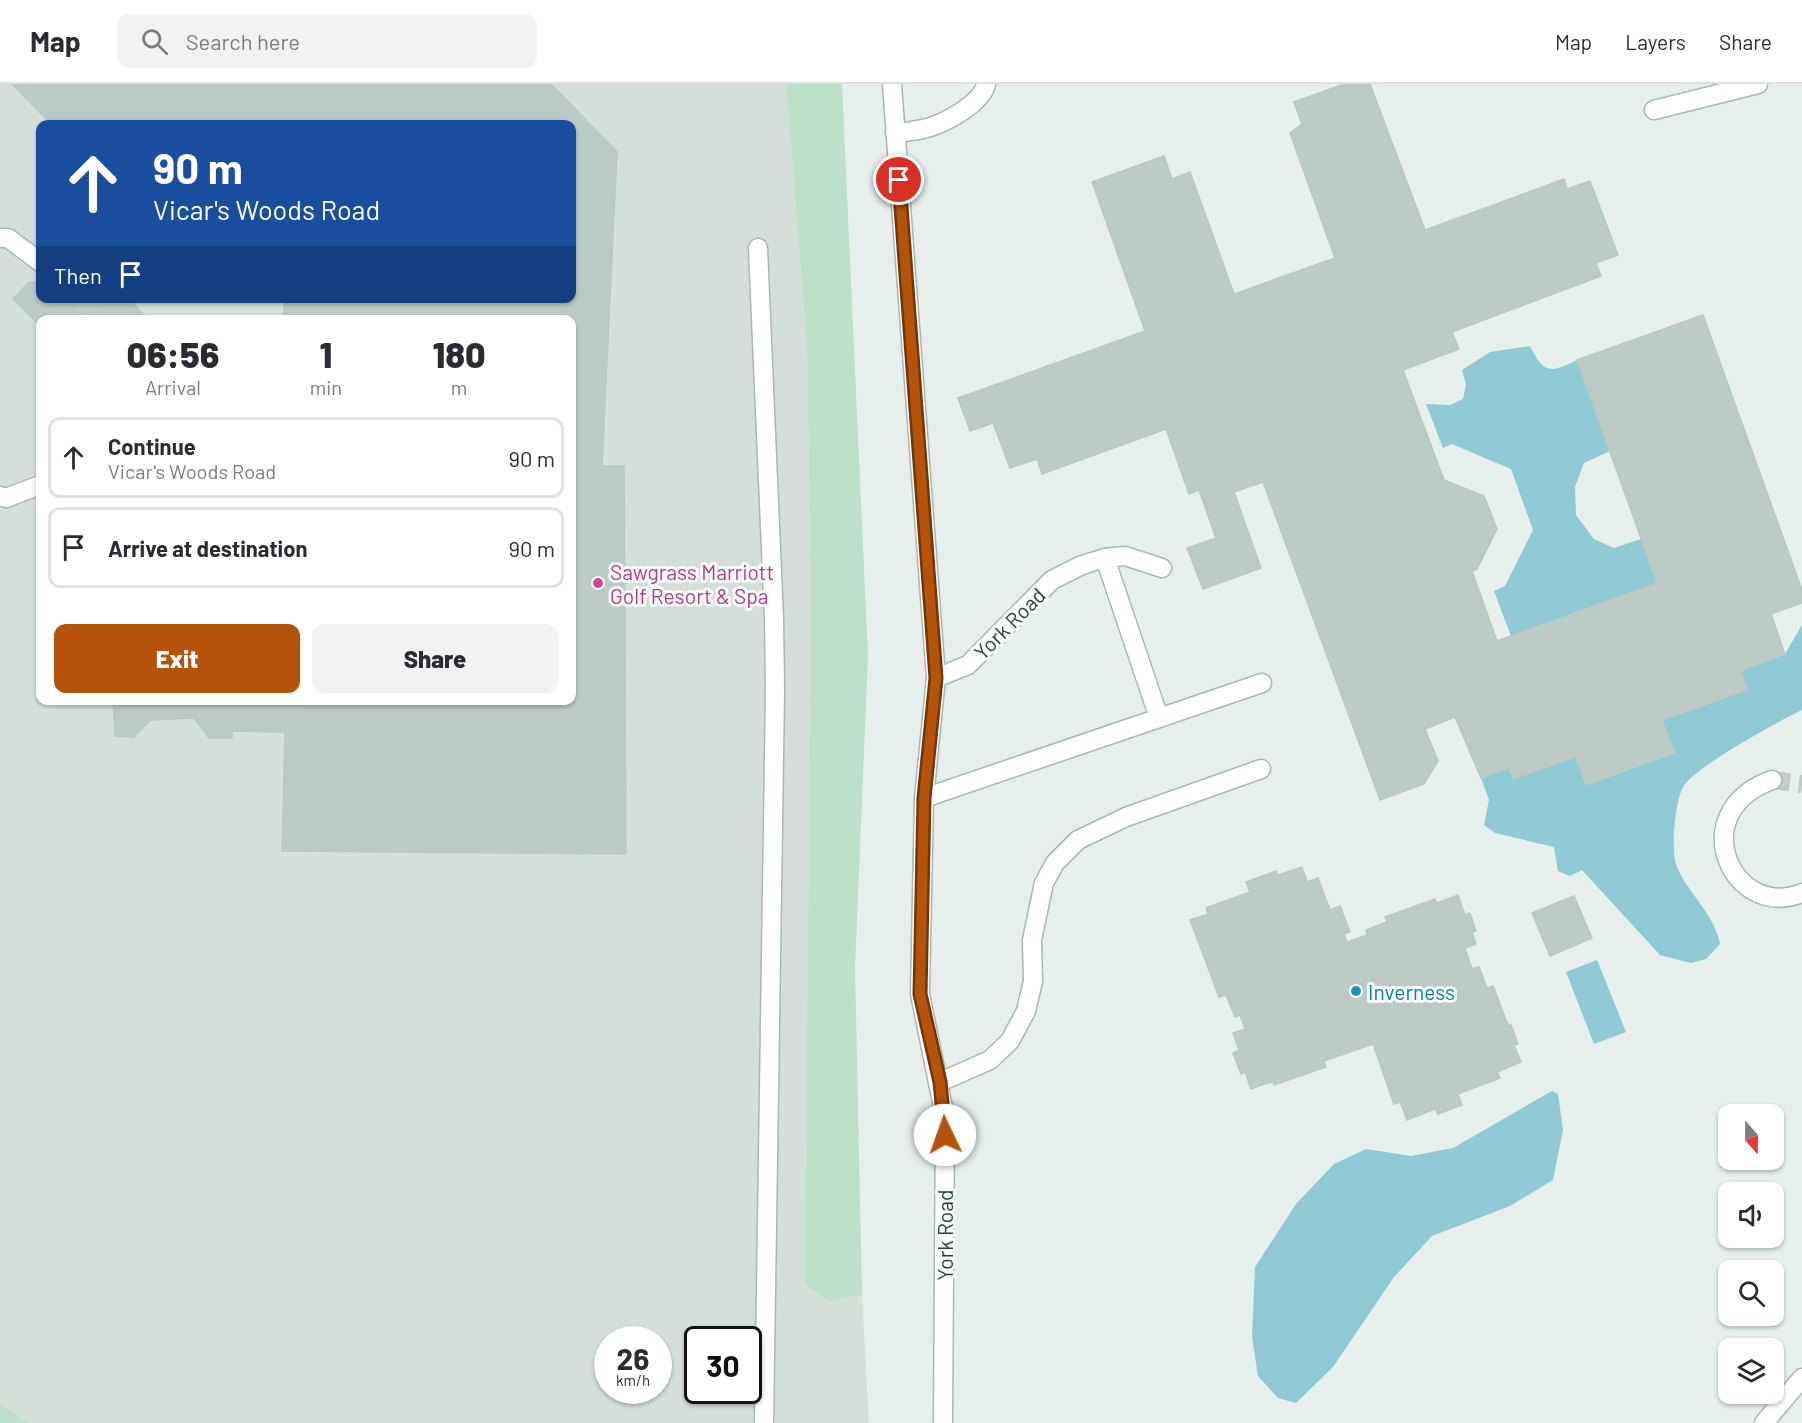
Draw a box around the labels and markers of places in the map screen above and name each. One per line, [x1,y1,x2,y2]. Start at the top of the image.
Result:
pin [873,154,924,205]
place label: Sawgrass Marriott Golf Resort & Spa [610,559,774,608]
marker: Sawgrass Marriott Golf Resort & Spa [591,576,605,590]
place label: Inverness [1368,979,1455,1004]
marker: Inverness [1349,984,1363,998]

